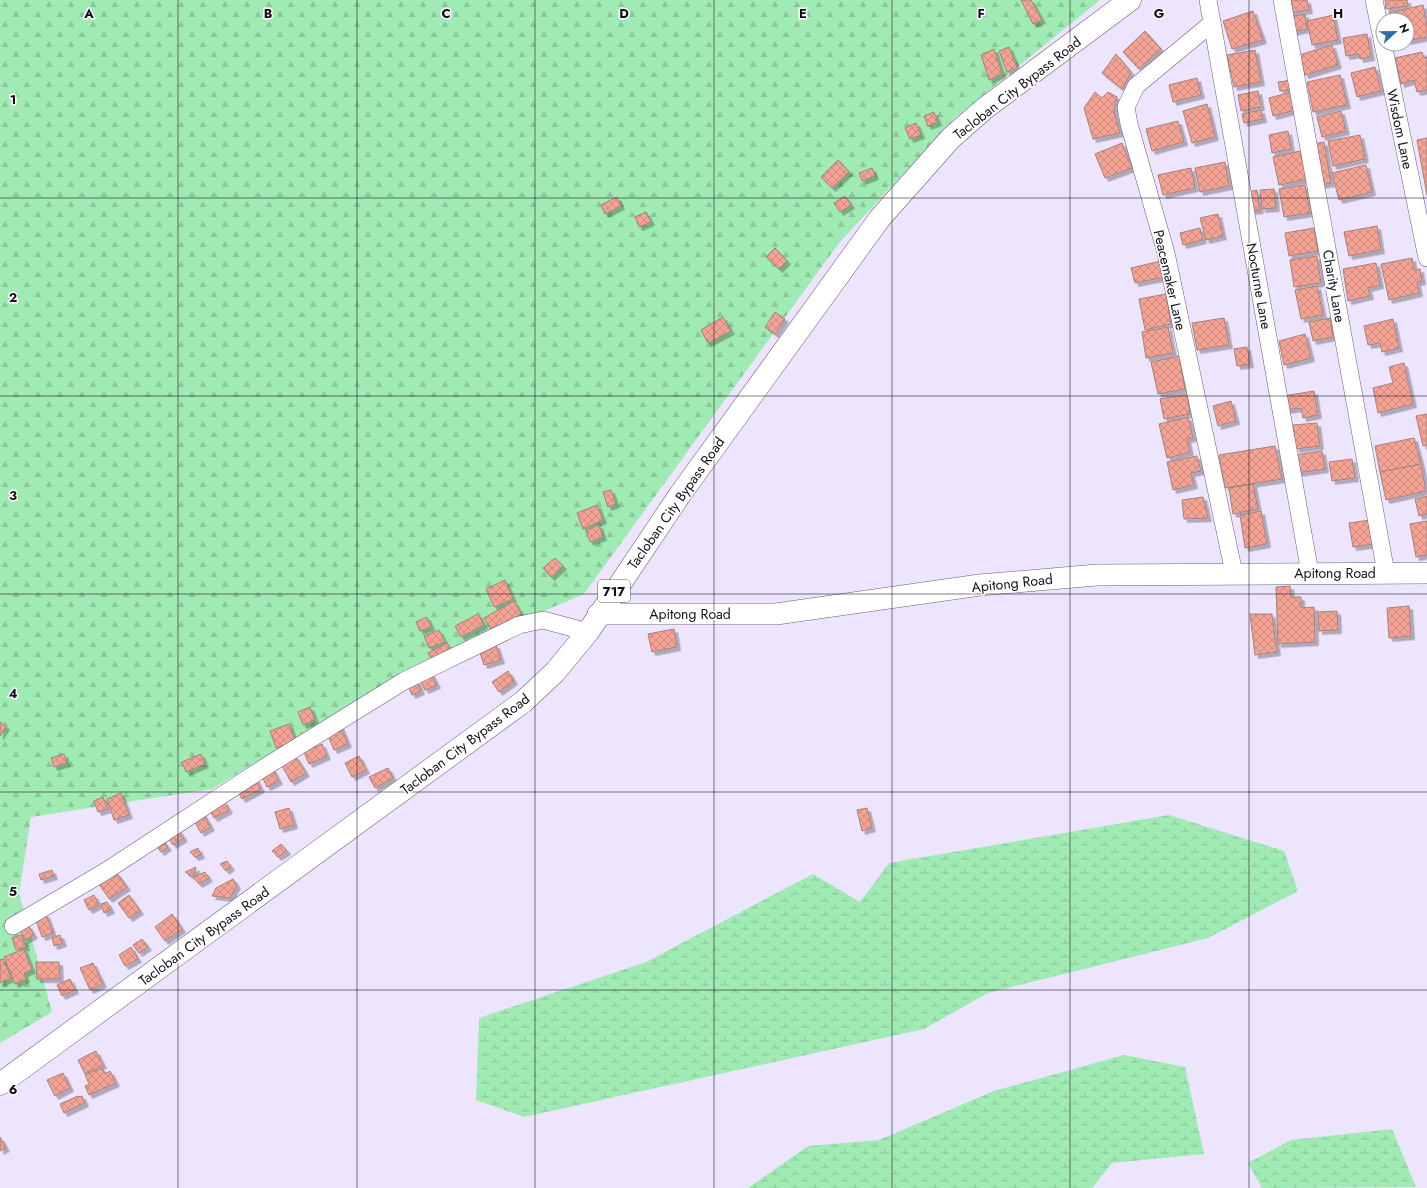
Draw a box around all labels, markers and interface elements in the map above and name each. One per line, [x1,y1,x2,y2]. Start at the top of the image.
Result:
text: A [83,4,94,23]
text: B [264,4,273,23]
text: C [441,4,451,23]
text: D [619,4,629,23]
text: E [799,4,807,23]
text: F [977,4,985,23]
text: G [1154,4,1165,23]
text: H [1333,4,1343,23]
north arrow [1375,12,1415,52]
text: N [1395,21,1413,35]
street label: Tacloban City Bypass Road [949,32,1085,144]
street label: Wisdom Lane [1382,87,1418,171]
text: 1 [10,90,16,109]
street label: Peacemaker Lane [1149,228,1191,332]
street label: Nocturne Lane [1242,241,1276,331]
street label: Charity Lane [1318,248,1350,324]
text: 2 [9,288,17,307]
street label: Tacloban City Bypass Road [623,433,729,573]
text: 3 [9,486,17,505]
street label: Apitong Road [1294,563,1376,583]
street label: Apitong Road [970,569,1054,597]
road number: 717 [598,580,630,602]
street label: Apitong Road [649,604,731,624]
text: 4 [8,684,18,703]
street label: Tacloban City Bypass Road [396,689,534,799]
text: 5 [9,882,17,901]
street label: Tacloban City Bypass Road [135,882,273,990]
text: 6 [9,1080,18,1099]

